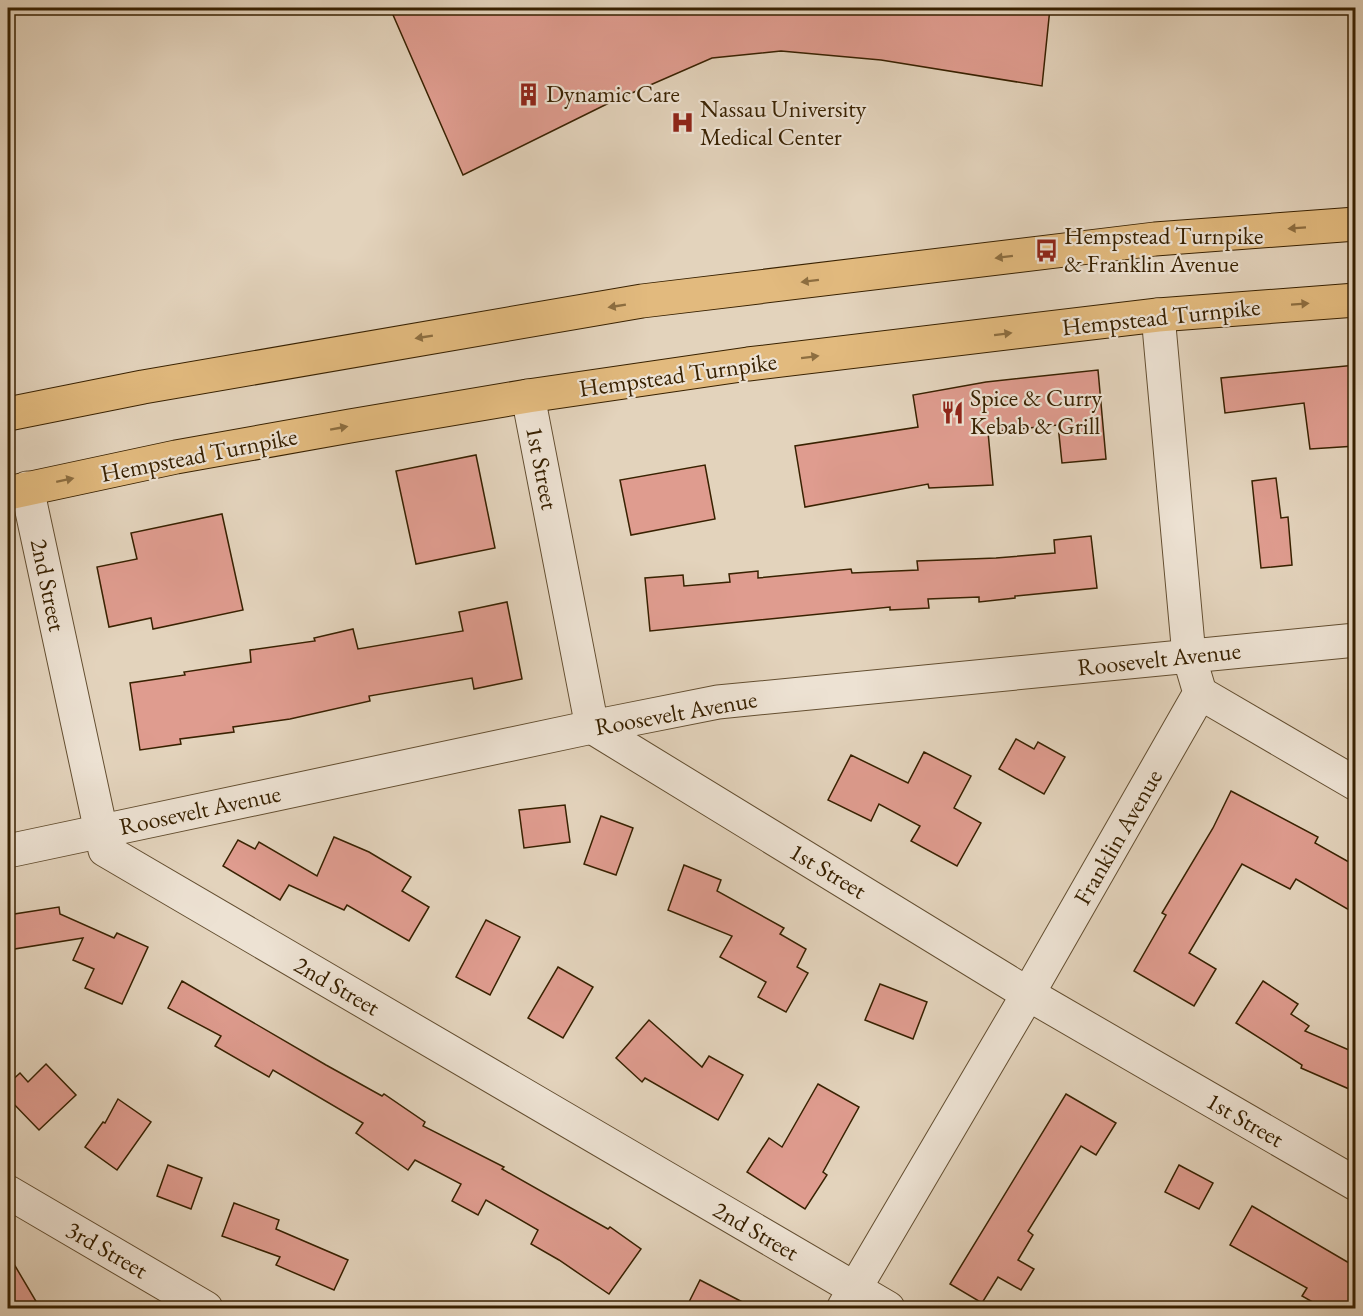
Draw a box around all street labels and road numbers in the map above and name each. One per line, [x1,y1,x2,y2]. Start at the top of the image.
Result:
street label: Hempstead Turnpike [1060,291,1262,342]
street label: Hempstead Turnpike [577,345,779,404]
street label: Hempstead Turnpike [98,420,300,489]
street label: 1st Street [519,424,566,513]
street label: 2nd Street [24,536,74,634]
street label: Roosevelt Avenue [1076,635,1242,683]
street label: Roosevelt Avenue [592,683,759,742]
street label: Franklin Avenue [1066,763,1169,910]
street label: Roosevelt Avenue [116,777,283,842]
street label: 1st Street [784,836,873,906]
street label: 2nd Street [289,949,386,1023]
street label: 1st Street [1201,1085,1290,1154]
street label: 2nd Street [708,1194,805,1268]
street label: 3rd Street [61,1214,154,1286]

